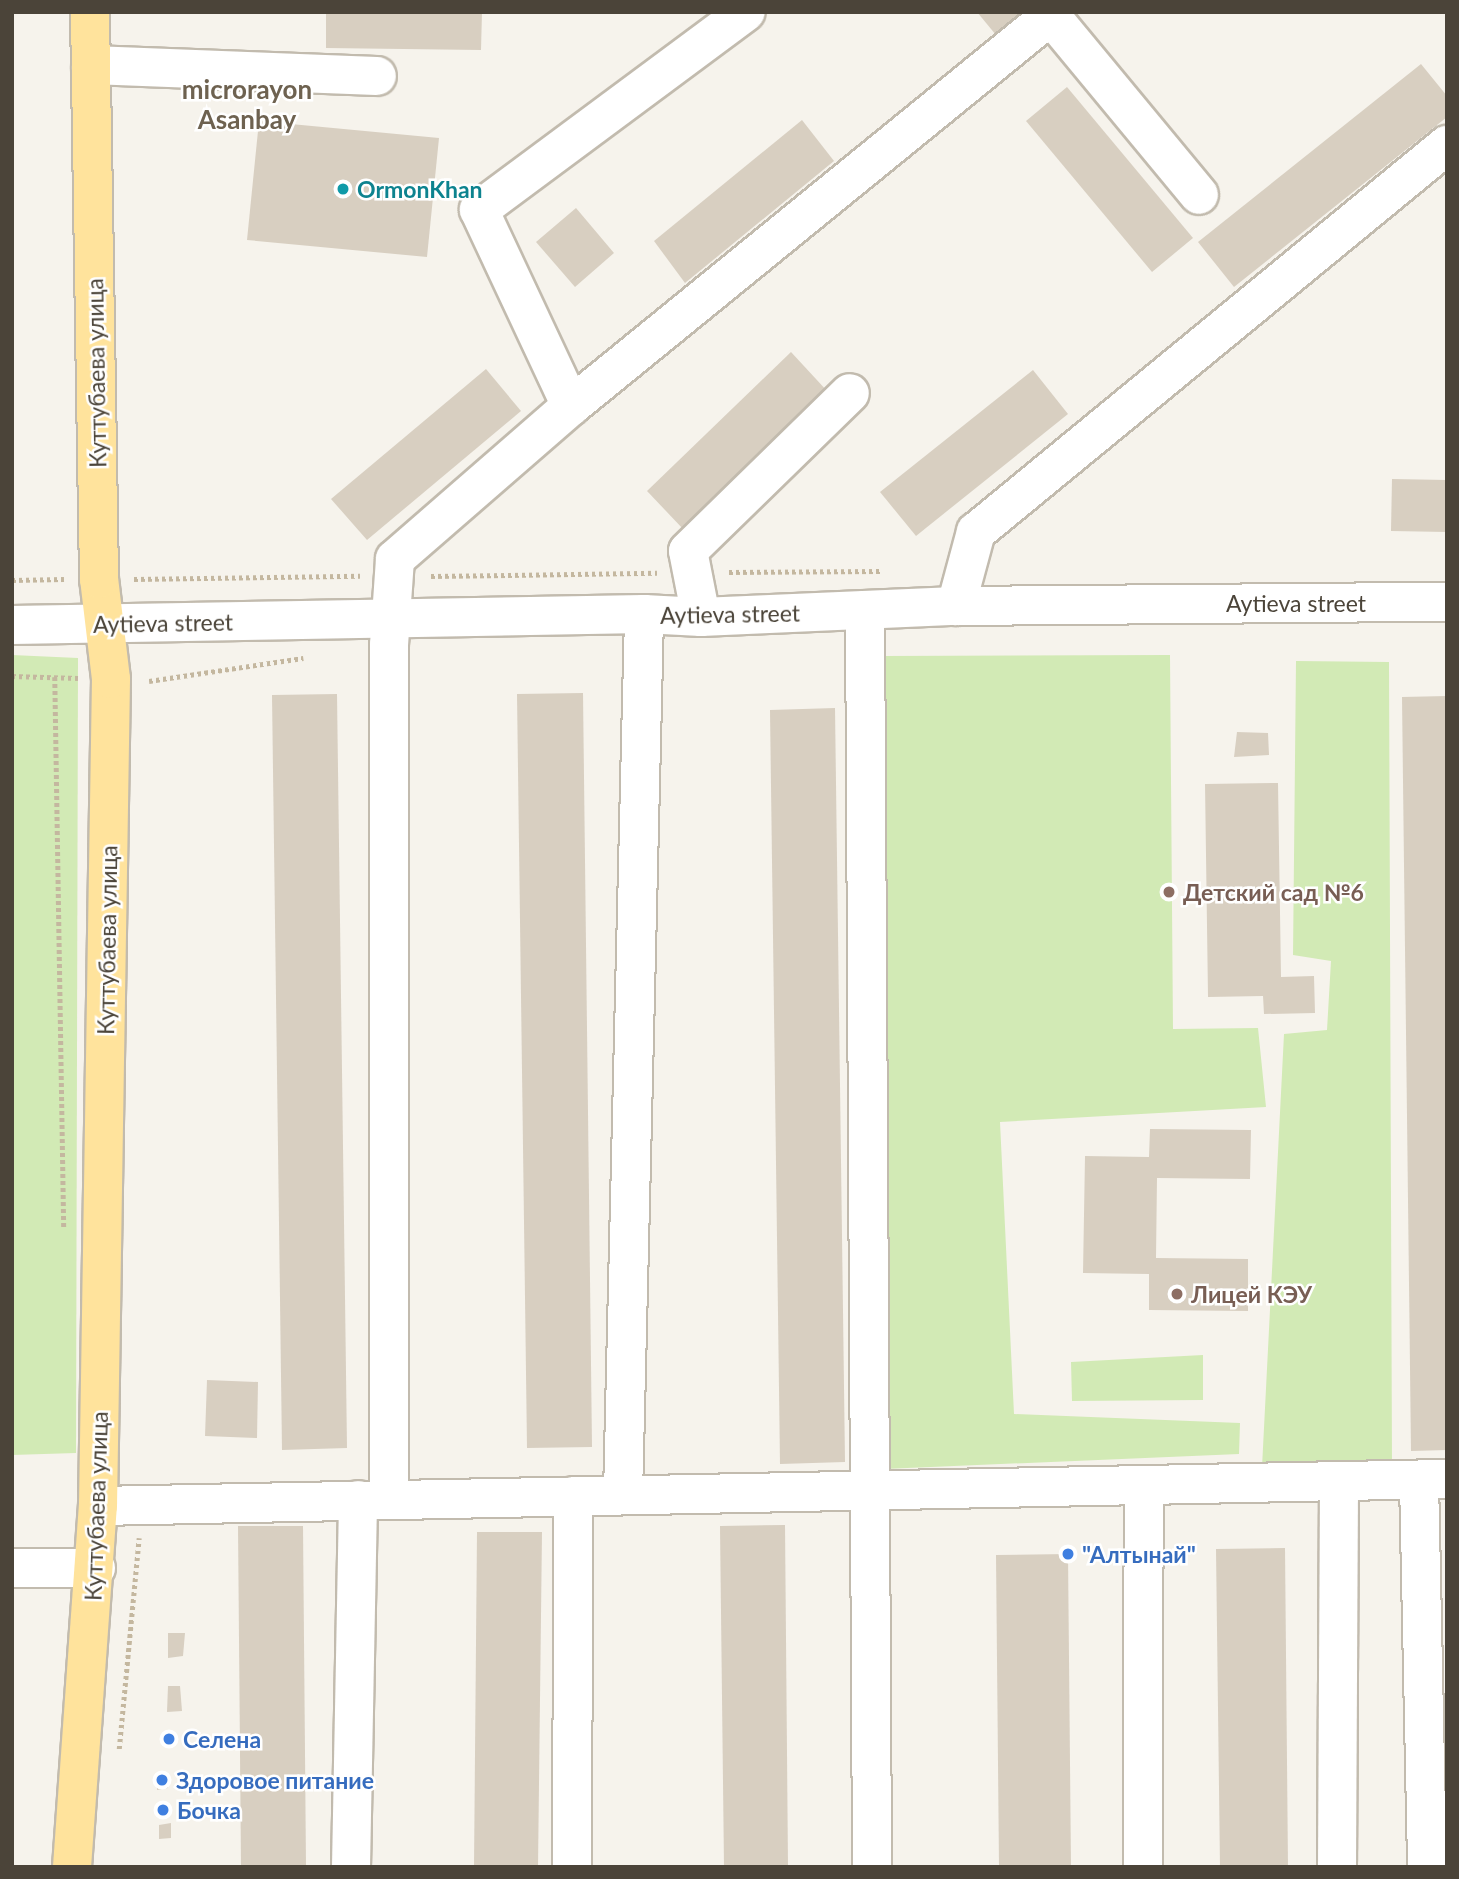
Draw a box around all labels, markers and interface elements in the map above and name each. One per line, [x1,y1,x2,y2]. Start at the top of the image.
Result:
district label: microrayon Asanbay [182,74,312,136]
place label: OrmonKhan [357,175,483,203]
marker: OrmonKhan [335,181,351,197]
street label: Куттубаева улица [81,278,111,468]
street label: Aytieva street [1226,589,1366,617]
street label: Aytieva street [660,599,800,629]
street label: Aytieva street [93,608,233,638]
street label: Куттубаева улица [92,845,122,1035]
place label: Детский сад №6 [1183,878,1364,906]
marker: Детский сад №6 [1161,884,1177,900]
place label: Лицей КЭУ [1191,1280,1312,1308]
marker: Лицей КЭУ [1169,1286,1185,1302]
street label: Куттубаева улица [79,1411,113,1601]
place label: "Алтынай" [1082,1540,1196,1568]
marker: "Алтынай" [1060,1546,1076,1562]
place label: Селена [183,1725,261,1753]
marker: Селена [161,1731,177,1747]
place label: Здоровое питание [176,1766,374,1794]
marker: Здоровое питание [154,1772,170,1788]
place label: Бочка [177,1796,241,1824]
marker: Бочка [155,1802,171,1818]

